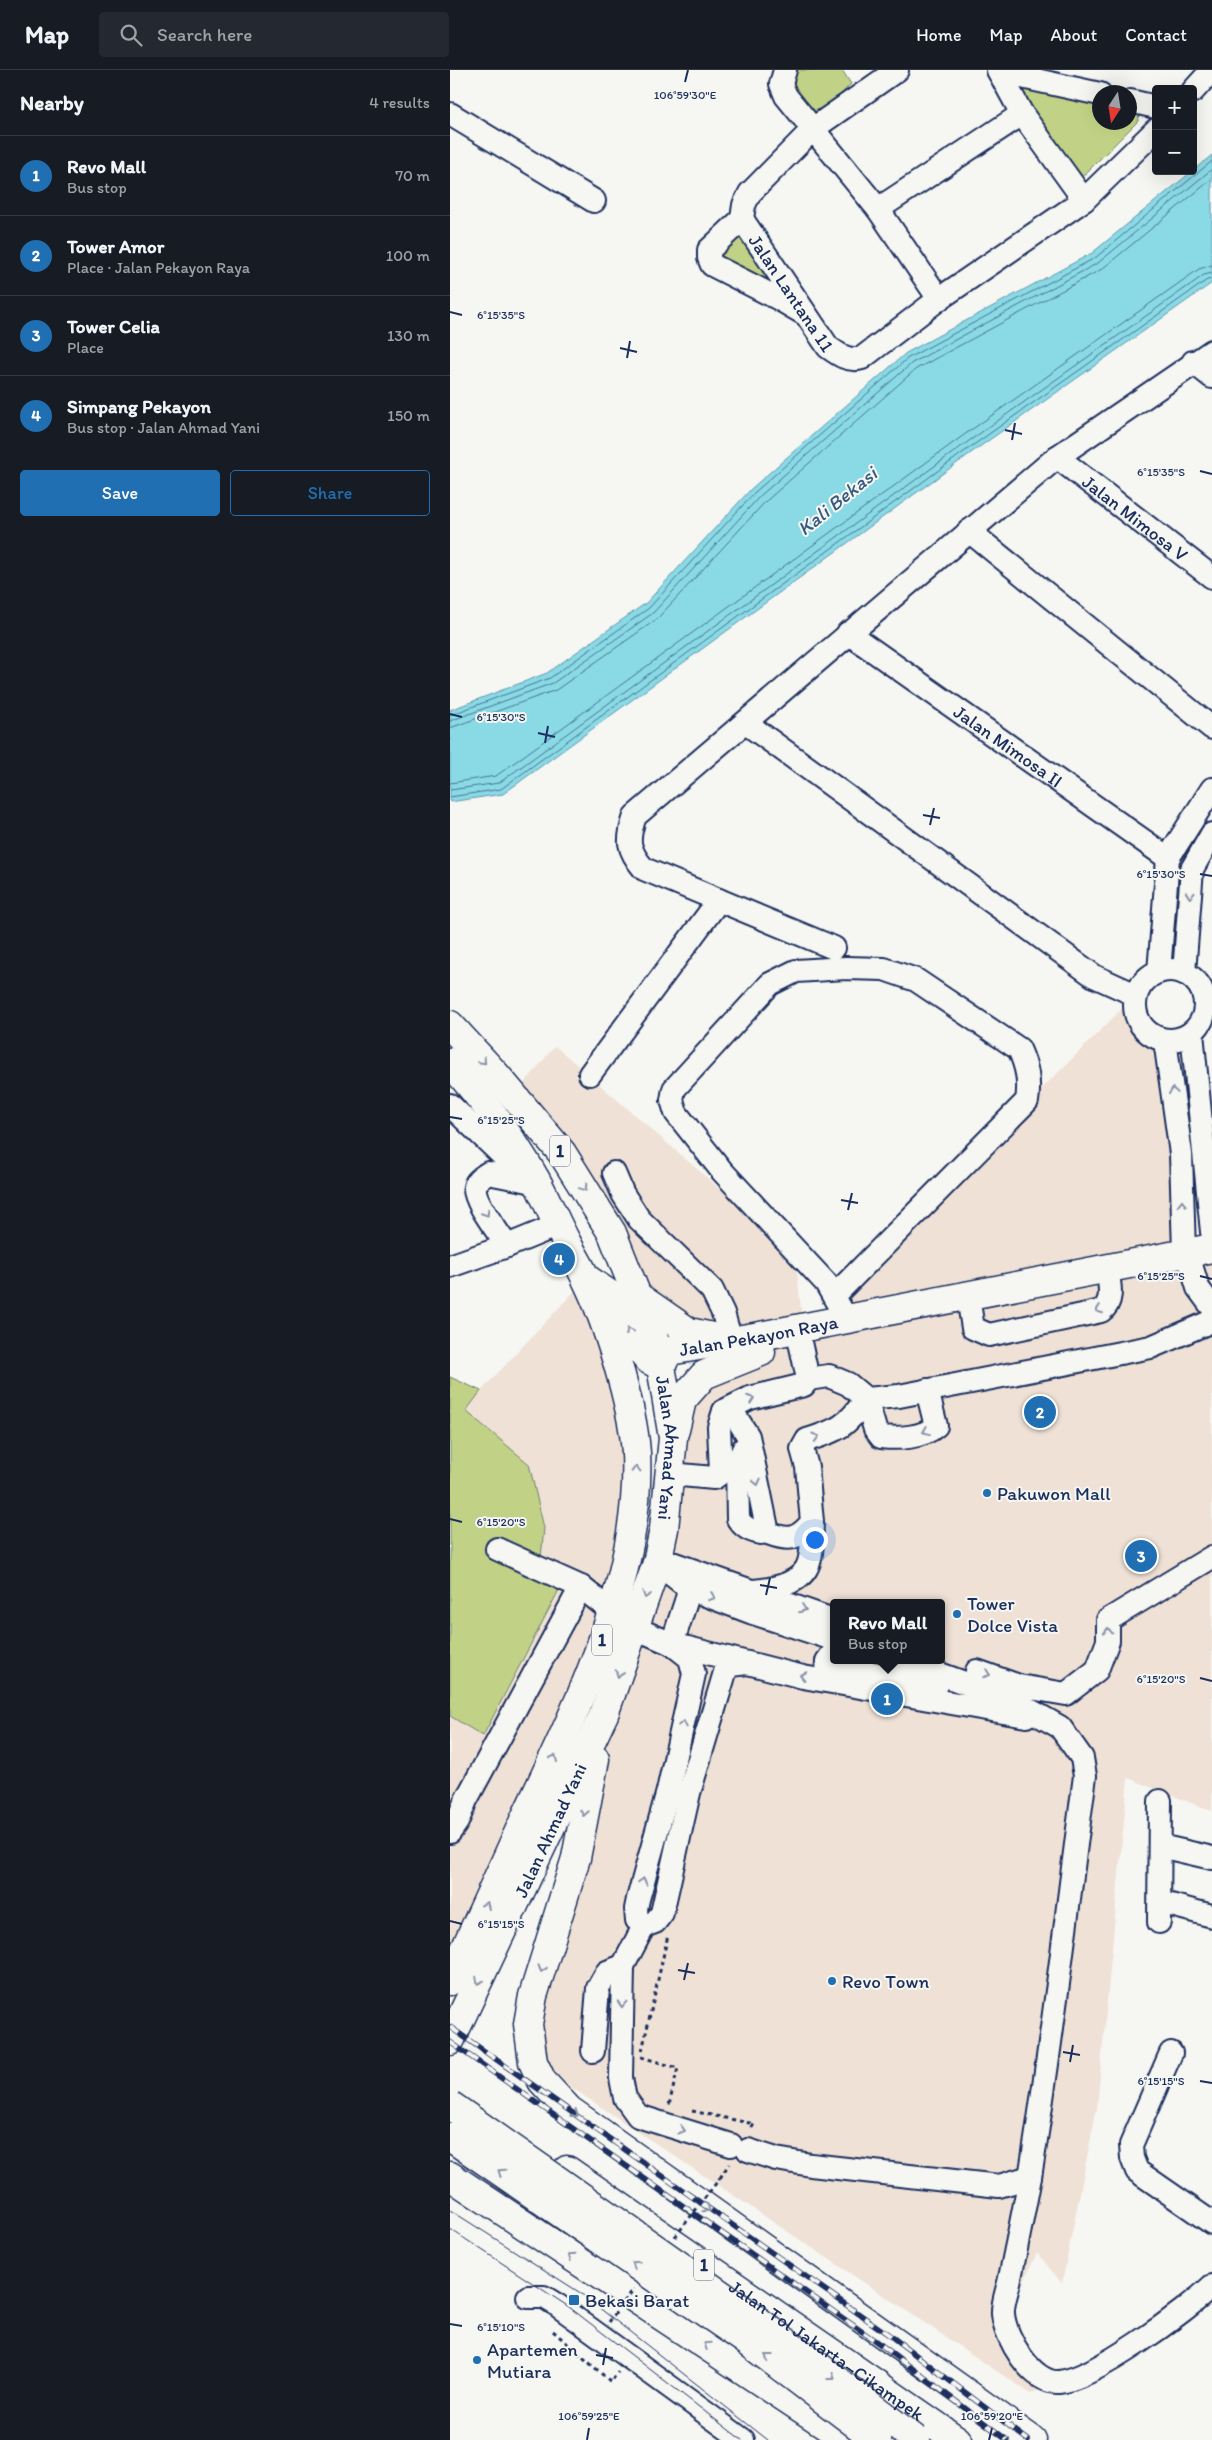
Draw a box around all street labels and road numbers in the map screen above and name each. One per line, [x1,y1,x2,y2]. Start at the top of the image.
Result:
street label: Jalan Lantana 11 [744,230,839,356]
street label: Jalan Mimosa V [1078,470,1192,566]
street label: Jalan Mimosa II [949,700,1067,792]
road number: 1 [550,1136,570,1166]
street label: Jalan Pekayon Raya [678,1310,840,1361]
street label: Jalan Ahmad Yani [651,1374,684,1521]
road number: 1 [592,1624,612,1656]
street label: Jalan Ahmad Yani [509,1759,592,1901]
road number: 1 [694,2250,714,2280]
street label: Jalan Tol Jakarta–Cikampek [725,2275,929,2426]

